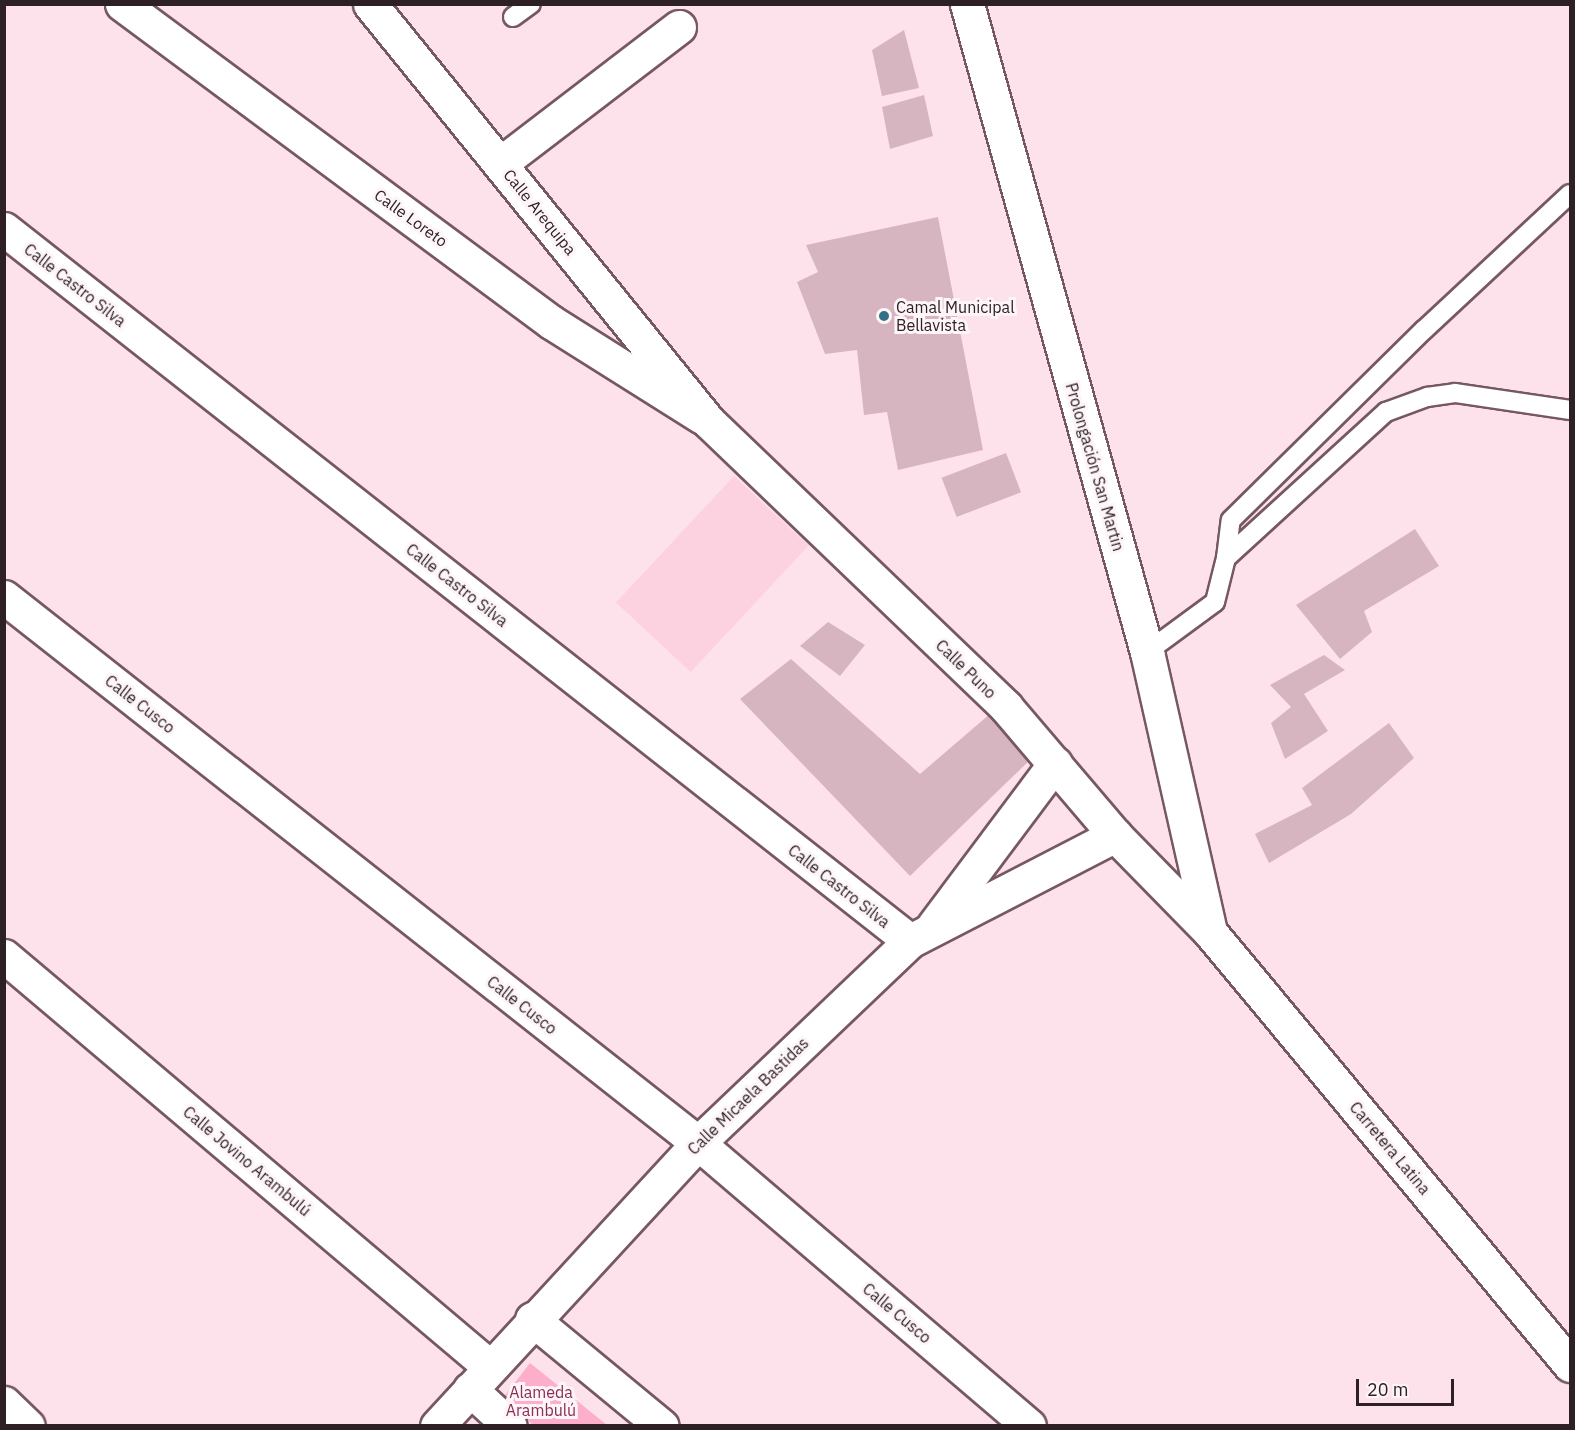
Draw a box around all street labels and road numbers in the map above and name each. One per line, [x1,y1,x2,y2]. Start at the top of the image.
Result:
street label: Calle Arequipa [500,165,580,259]
street label: Calle Loreto [371,185,451,251]
street label: Calle Castro Silva [20,239,130,331]
street label: Prolongación San Martin [1062,381,1128,553]
street label: Calle Castro Silva [402,539,512,631]
street label: Calle Puno [932,636,1000,702]
street label: Calle Cusco [101,671,179,737]
street label: Calle Castro Silva [784,840,894,932]
street label: Calle Cusco [483,972,561,1038]
street label: Calle Micaela Bastidas [684,1033,812,1159]
street label: Carretera Latina [1346,1098,1434,1198]
street label: Calle Jovino Arambulú [179,1102,315,1220]
street label: Calle Cusco [859,1279,935,1347]

